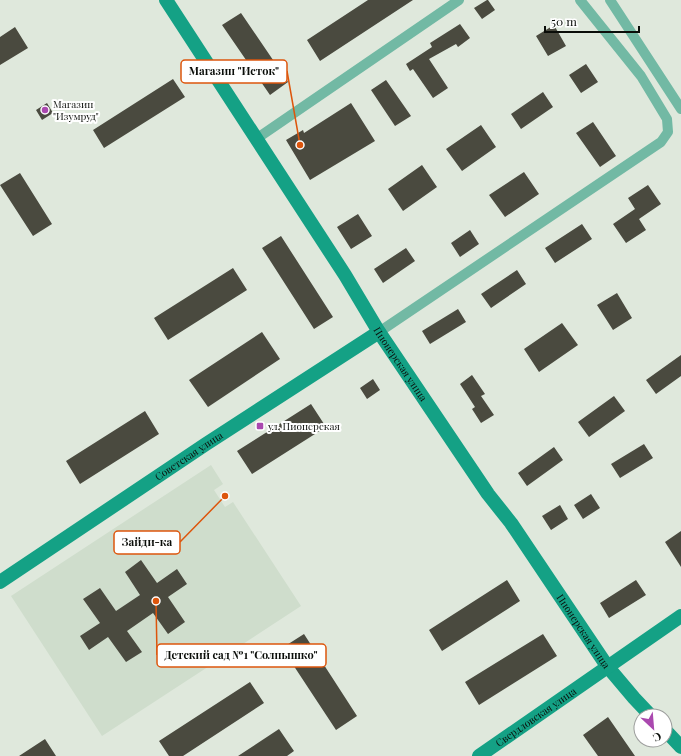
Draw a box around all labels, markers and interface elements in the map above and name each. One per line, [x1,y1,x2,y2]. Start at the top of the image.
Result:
scale bar [545,8,639,34]
text: 50 m [551,13,577,29]
callout: Магазин "Исток" [181,60,287,83]
text: Магазин "Исток" [189,63,279,78]
place label: Магазин "Изумруд" [53,97,99,123]
marker: Магазин "Изумруд" [40,105,50,115]
street label: Пионерская улица [370,324,431,404]
place label: ул. Пионерская [267,419,340,433]
marker: ул. Пионерская [255,421,265,431]
street label: Советская улица [152,428,225,483]
callout: Зайди-ка [114,531,180,554]
text: Зайди-ка [122,534,172,549]
street label: Пионерская улица [554,591,614,671]
callout: Детский сад №1 "Солнышко" [157,644,326,667]
text: Детский сад №1 "Солнышко" [164,647,318,662]
street label: Свердловская улица [493,684,579,750]
north arrow [633,708,673,748]
text: С [651,729,664,746]

